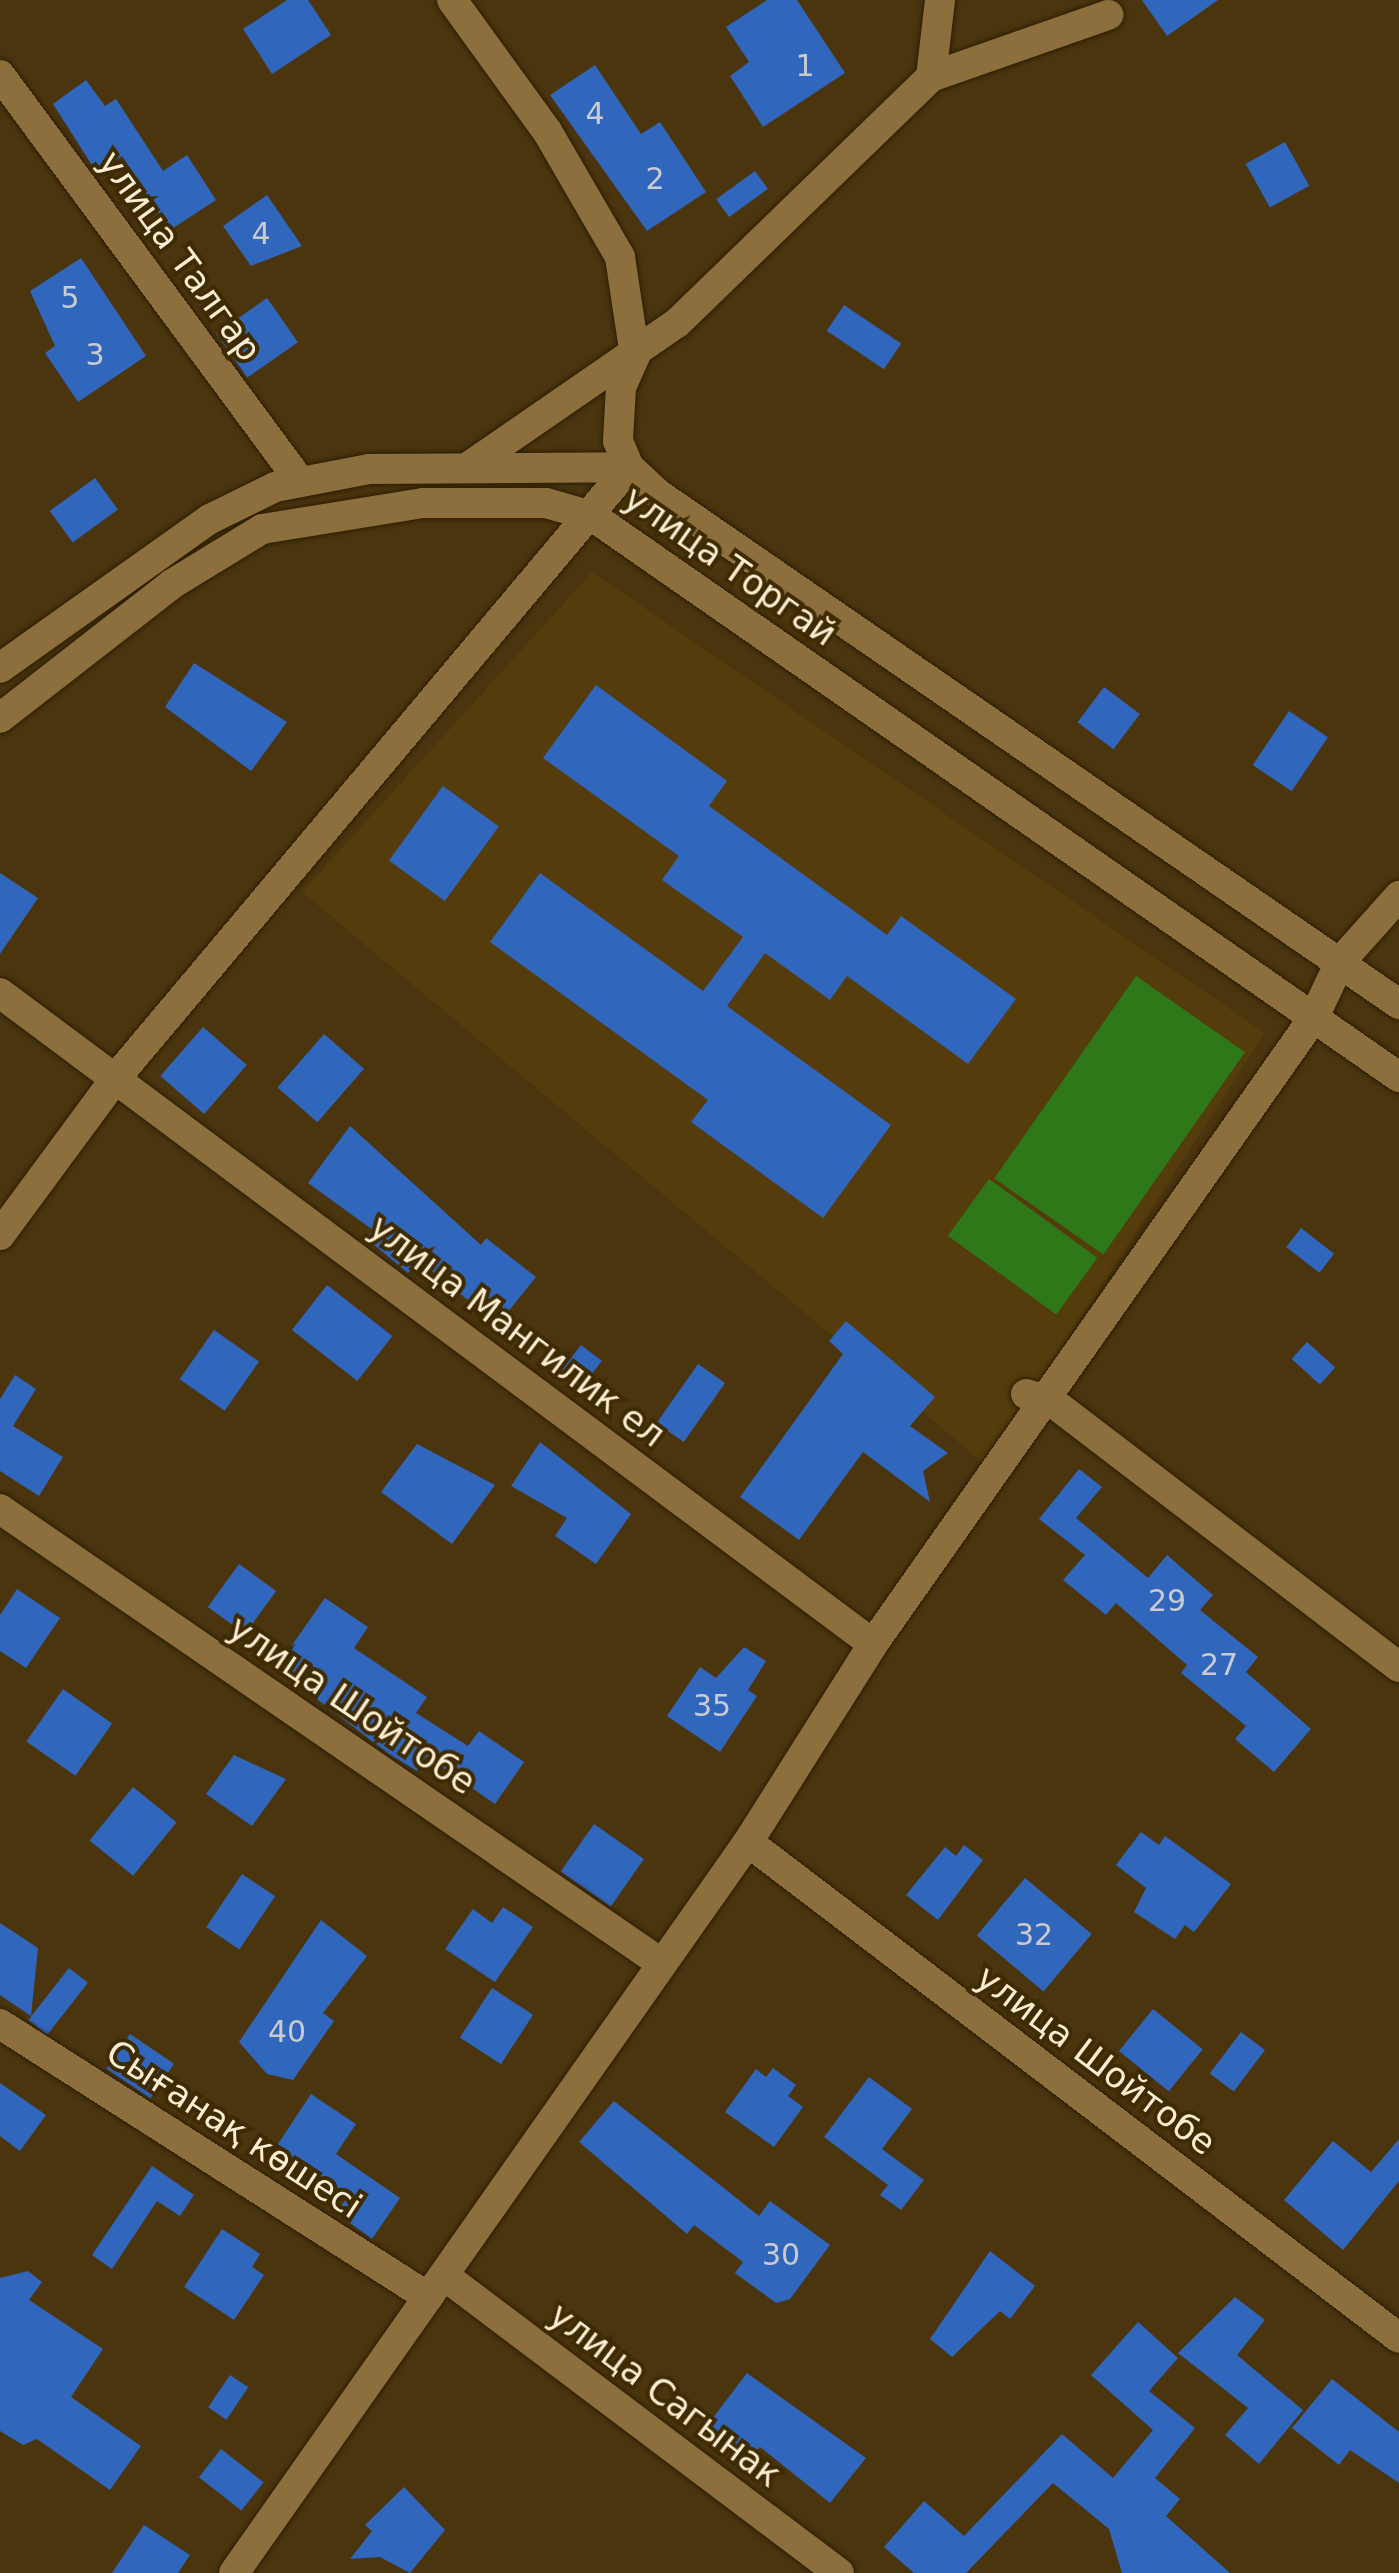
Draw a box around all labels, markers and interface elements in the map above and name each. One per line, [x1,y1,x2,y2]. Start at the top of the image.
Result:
house number: 1 [795,48,815,84]
house number: 4 [585,96,605,132]
street label: улица Талгар [90,143,270,369]
house number: 2 [645,161,665,197]
house number: 4 [251,216,271,252]
house number: 5 [60,280,80,316]
house number: 3 [85,337,105,373]
street label: улица Торгай [616,477,844,655]
street label: улица Мангилик ел [361,1206,673,1456]
house number: 29 [1148,1583,1186,1619]
street label: улица Шойтобе [221,1607,483,1803]
house number: 27 [1200,1647,1238,1683]
house number: 35 [693,1688,731,1724]
house number: 32 [1015,1917,1053,1953]
street label: улица Шойтобе [968,1956,1224,2164]
house number: 40 [268,2014,306,2050]
street label: Сығанақ көшесі [98,2031,370,2227]
house number: 30 [762,2237,800,2273]
street label: улица Сагынак [541,2294,789,2496]

